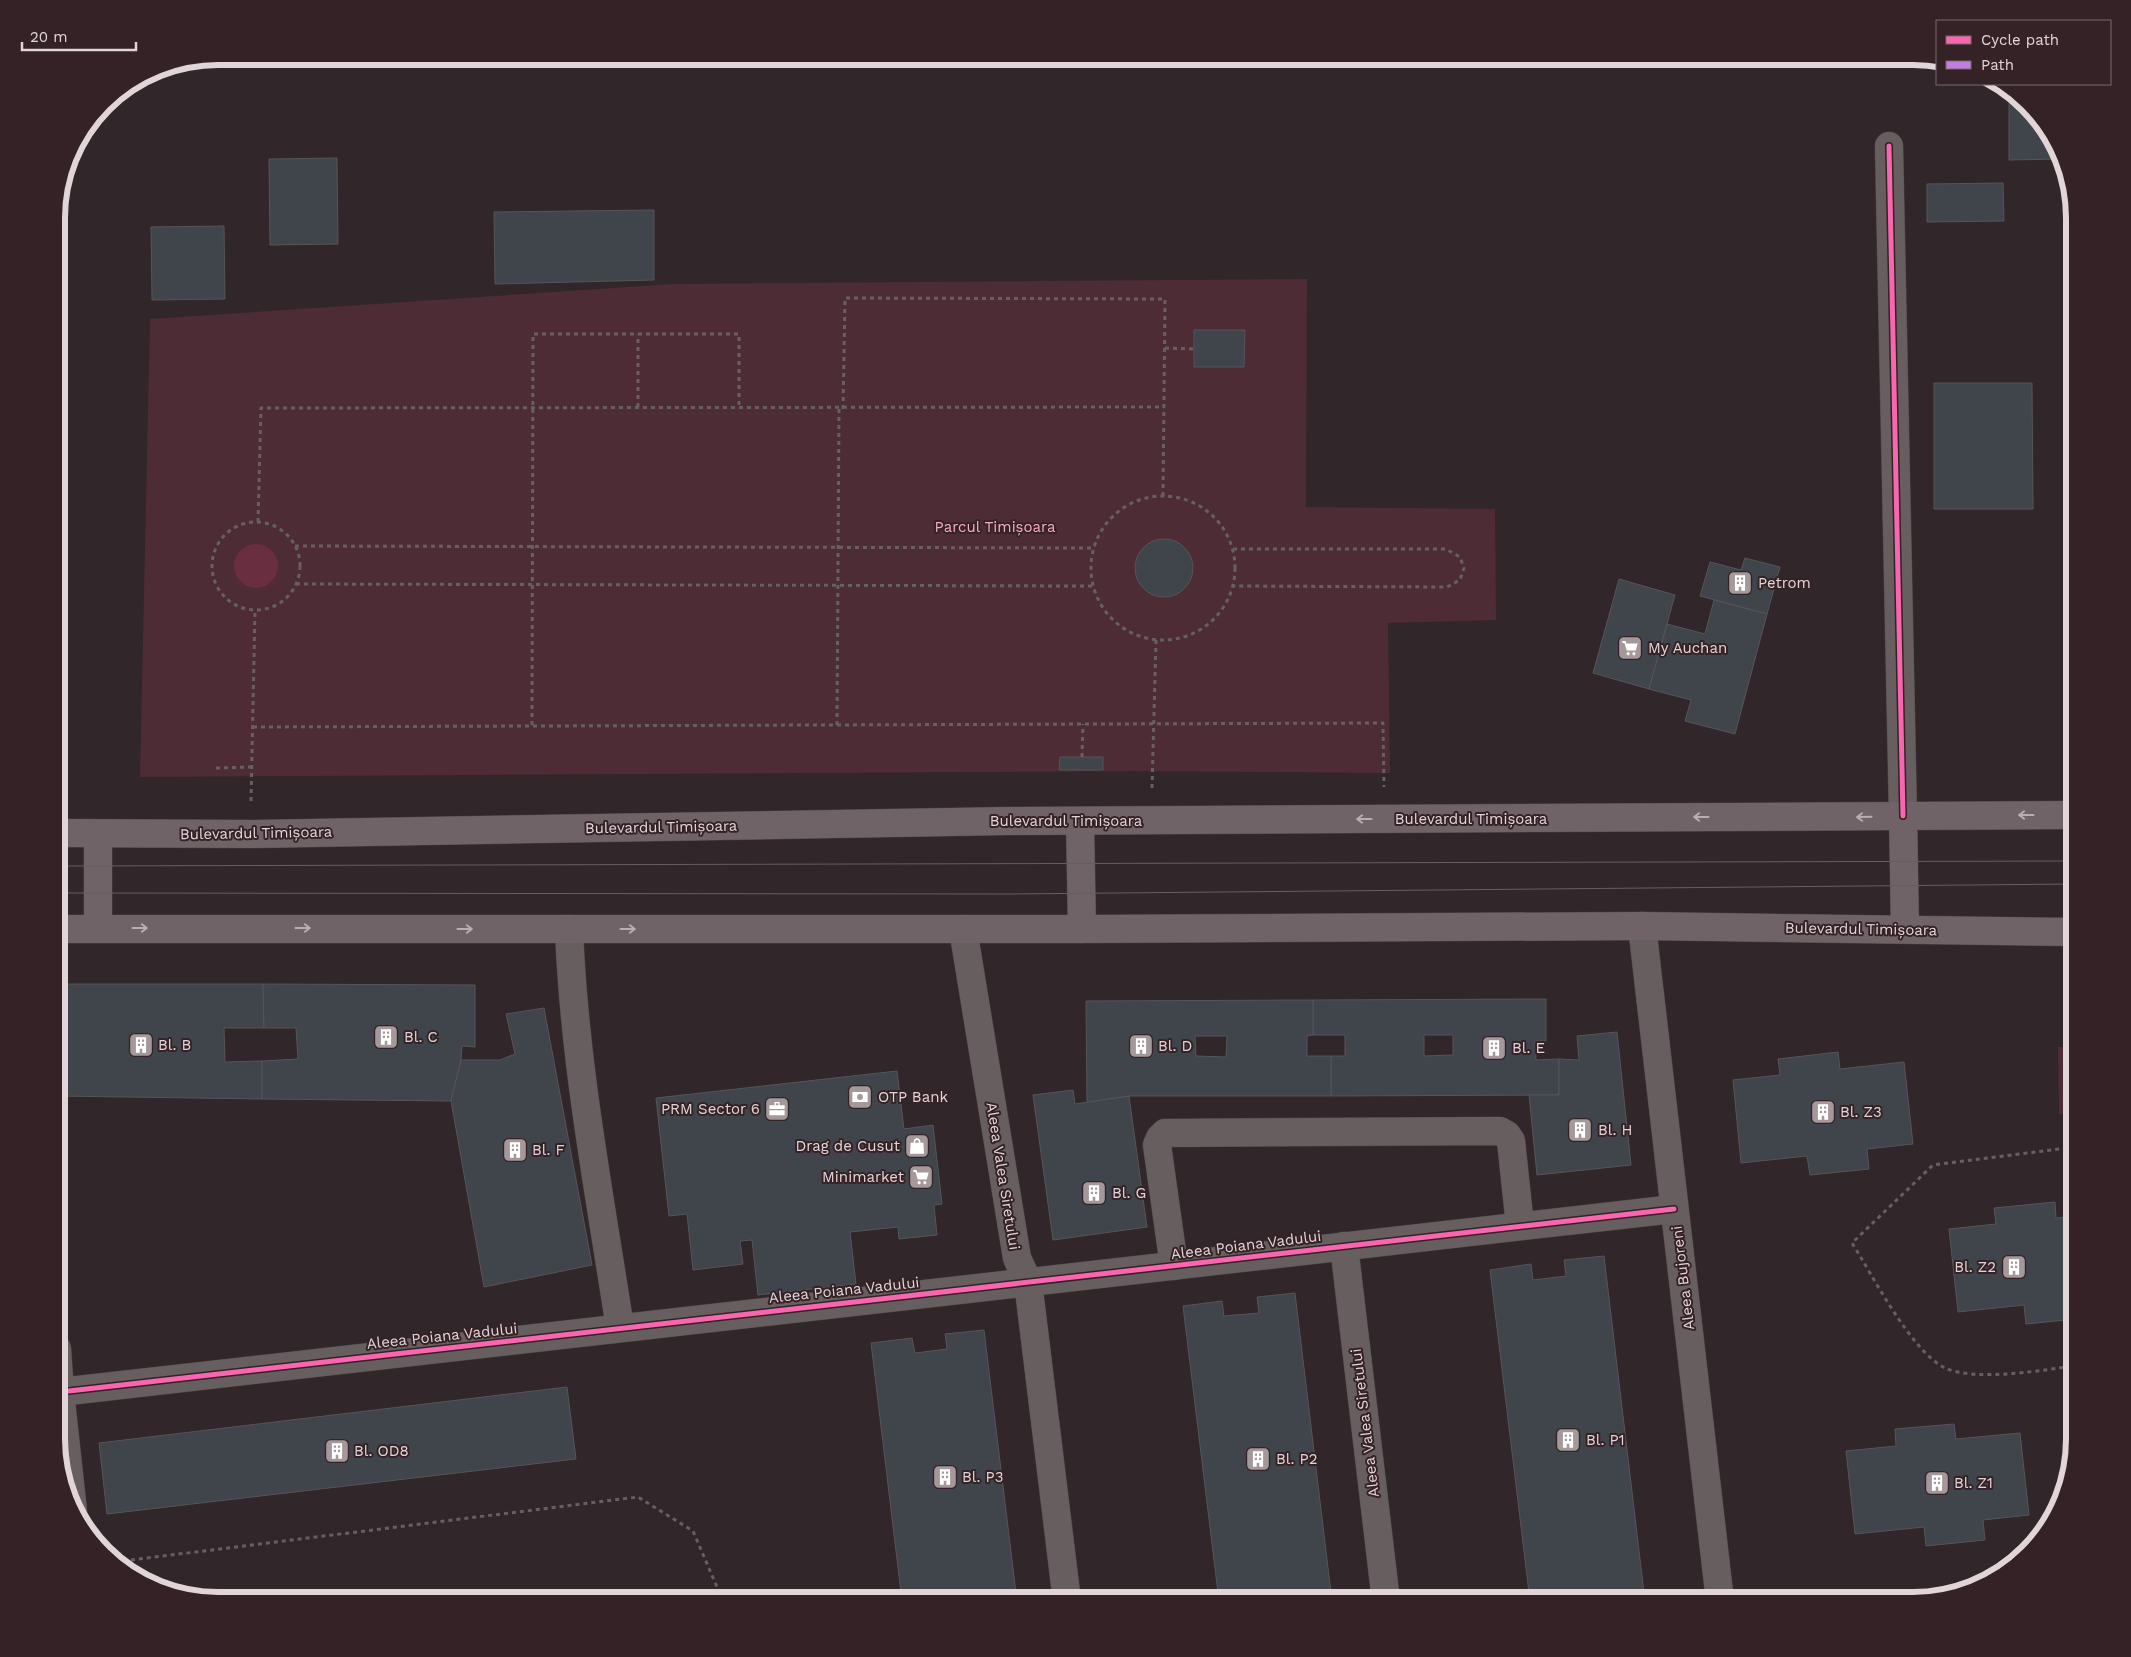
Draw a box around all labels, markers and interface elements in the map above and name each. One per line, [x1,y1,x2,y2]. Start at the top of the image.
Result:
scale bar [22,20,136,52]
legend [1936,20,2111,85]
text: 20 m [30,28,68,46]
text: Cycle path [1981,31,2059,49]
text: Path [1981,56,2014,74]
park label: Parcul Timișoara [935,518,1056,536]
building icon: Petrom [1727,570,1753,596]
place label: Petrom [1758,574,1811,592]
supermarket icon: My Auchan [1617,635,1643,661]
place label: My Auchan [1648,639,1727,657]
street label: Bulevardul Timișoara [1395,810,1548,828]
one-way arrow [2018,810,2034,820]
street label: Bulevardul Timișoara [990,812,1143,830]
one-way arrow [1856,812,1872,821]
one-way arrow [1693,813,1709,822]
one-way arrow [1356,814,1372,824]
street label: Bulevardul Timișoara [585,817,738,837]
street label: Bulevardul Timișoara [180,823,333,843]
street label: Bulevardul Timișoara [1785,919,1938,939]
one-way arrow [132,923,148,933]
one-way arrow [295,924,311,933]
one-way arrow [457,924,473,934]
one-way arrow [620,924,636,934]
building icon: Bl. C [373,1024,399,1050]
place label: Bl. C [404,1028,438,1046]
building icon: Bl. B [128,1032,154,1058]
building icon: Bl. D [1128,1033,1154,1059]
building icon: Bl. E [1481,1035,1507,1061]
place label: Bl. B [158,1036,191,1054]
place label: Bl. D [1158,1037,1192,1055]
place label: Bl. E [1512,1039,1545,1057]
bank icon: OTP Bank [847,1084,873,1110]
place label: OTP Bank [878,1088,948,1106]
office icon: PRM Sector 6 [764,1096,790,1122]
building icon: Bl. Z3 [1810,1099,1836,1125]
place label: PRM Sector 6 [661,1100,760,1118]
street label: Aleea Valea Siretului [982,1101,1024,1251]
place label: Bl. Z3 [1840,1103,1882,1121]
building icon: Bl. H [1567,1117,1593,1143]
place label: Bl. H [1598,1121,1633,1139]
shop icon: Drag de Cusut [904,1133,930,1159]
building icon: Bl. F [502,1137,528,1163]
place label: Drag de Cusut [796,1137,901,1155]
place label: Bl. F [532,1141,565,1159]
supermarket icon: Minimarket [908,1164,934,1190]
place label: Minimarket [822,1168,905,1186]
building icon: Bl. G [1081,1180,1107,1206]
place label: Bl. G [1112,1184,1146,1202]
street label: Aleea Bujoreni [1668,1225,1698,1331]
street label: Aleea Poiana Vadului [1170,1227,1322,1263]
building icon: Bl. Z2 [2001,1254,2027,1280]
place label: Bl. Z2 [1954,1258,1996,1276]
street label: Aleea Poiana Vadului [768,1273,920,1307]
street label: Aleea Poiana Vadului [366,1319,518,1353]
street label: Aleea Valea Siretului [1347,1348,1383,1498]
building icon: Bl. P1 [1555,1427,1581,1453]
place label: Bl. P1 [1586,1431,1625,1449]
building icon: Bl. OD8 [324,1438,350,1464]
place label: Bl. OD8 [354,1442,409,1460]
building icon: Bl. P2 [1245,1446,1271,1472]
place label: Bl. P2 [1276,1450,1317,1468]
building icon: Bl. P3 [932,1464,958,1490]
place label: Bl. P3 [962,1468,1003,1486]
building icon: Bl. Z1 [1924,1470,1950,1496]
place label: Bl. Z1 [1954,1474,1993,1492]

